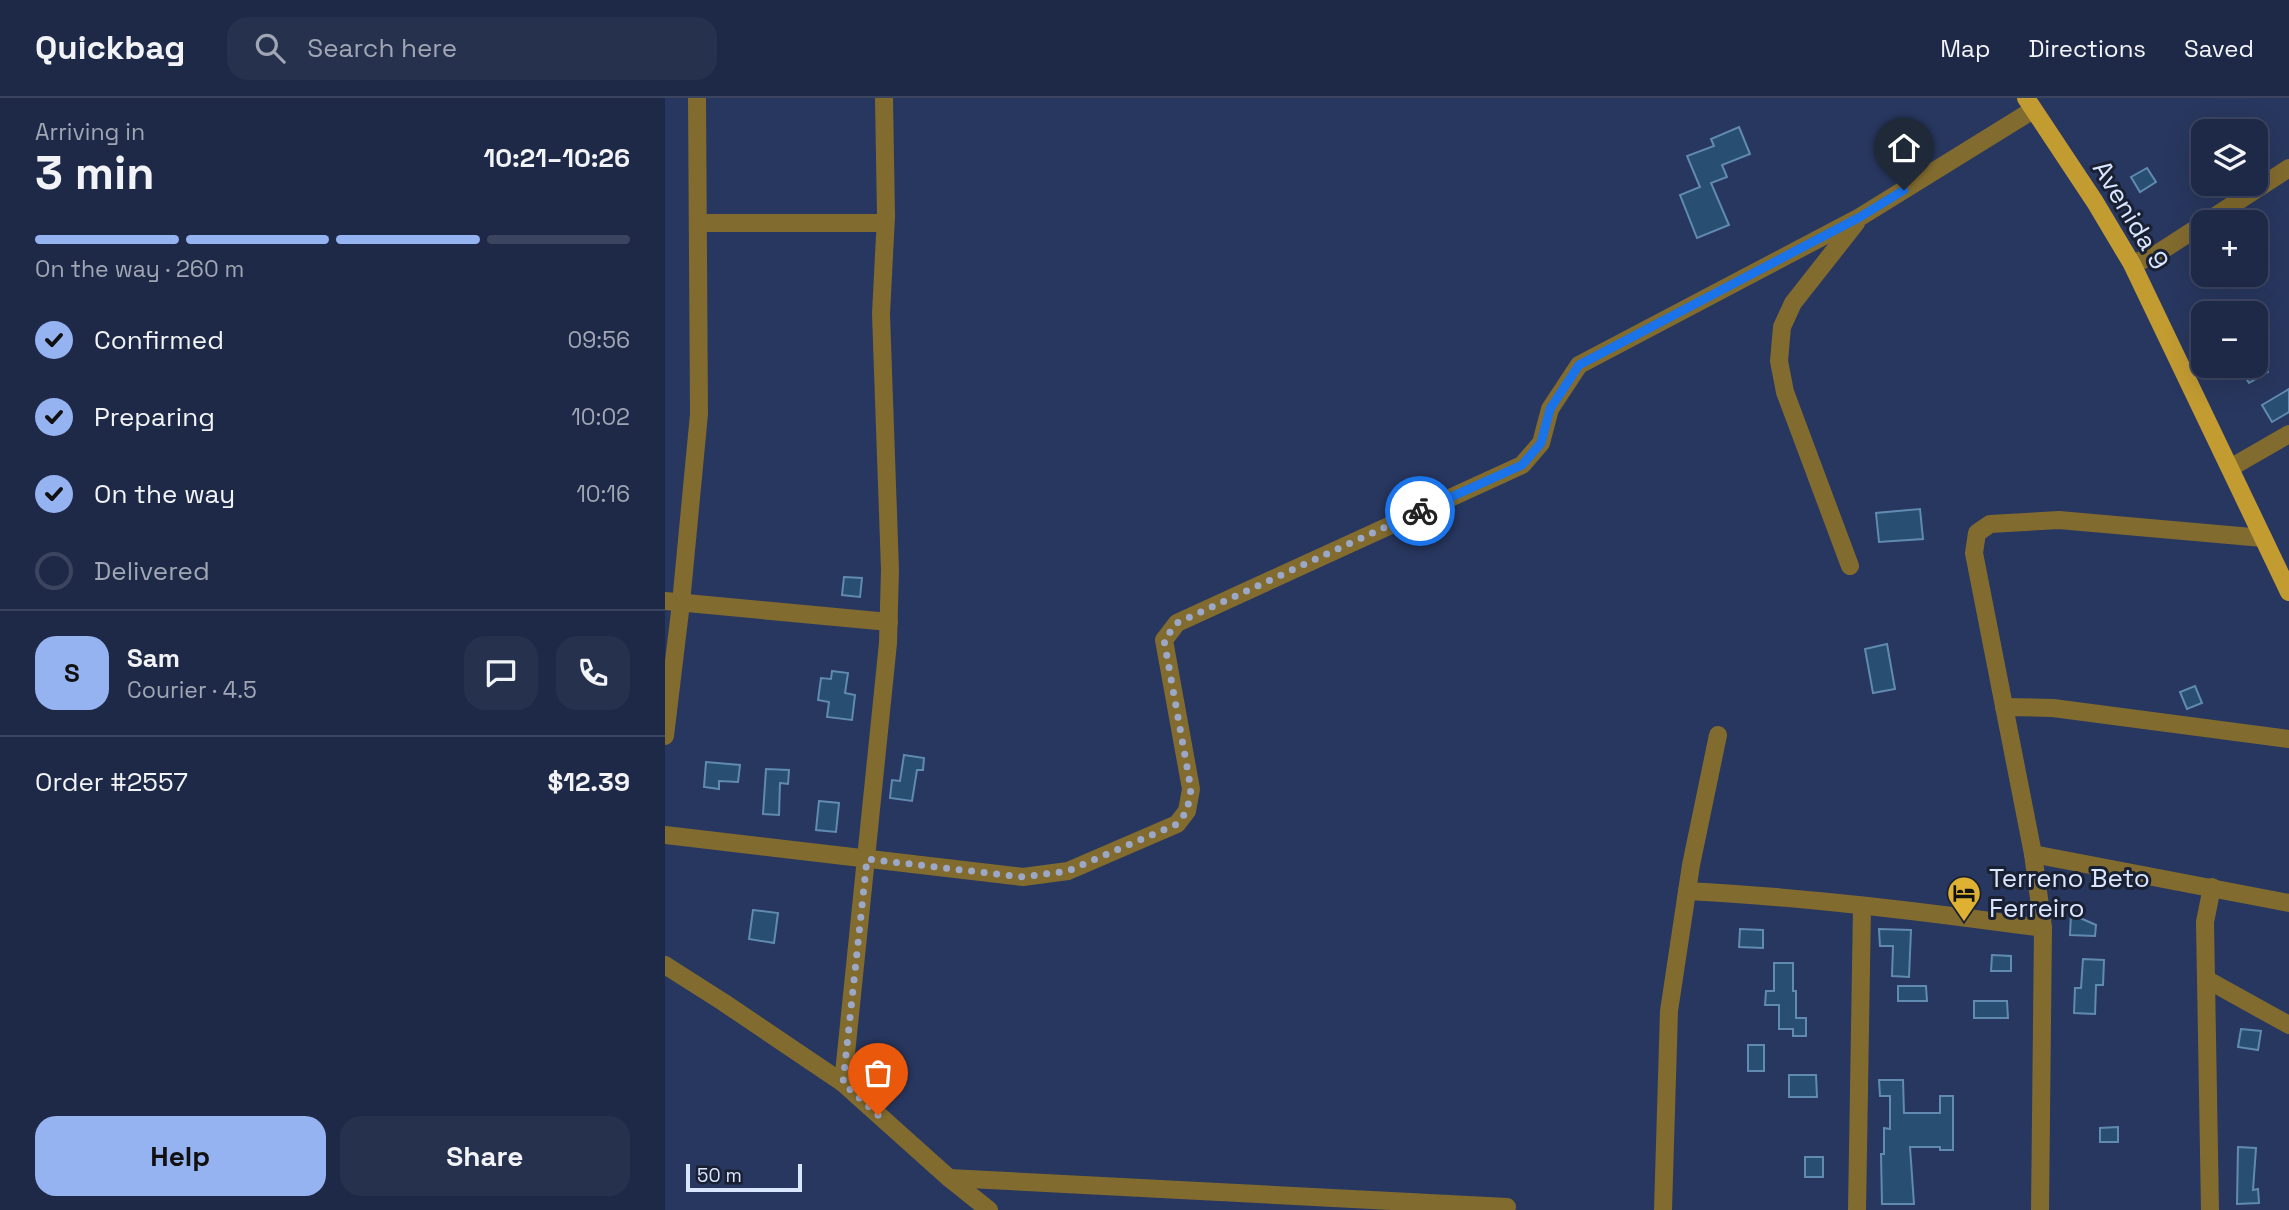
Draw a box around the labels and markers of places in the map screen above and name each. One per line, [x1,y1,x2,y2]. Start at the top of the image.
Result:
pin [1874,118,1934,190]
place label: Terreno Beto Ferreiro [1989,861,2150,925]
hotel icon: Terreno Beto Ferreiro [1945,874,1983,923]
pin [848,1043,908,1115]

